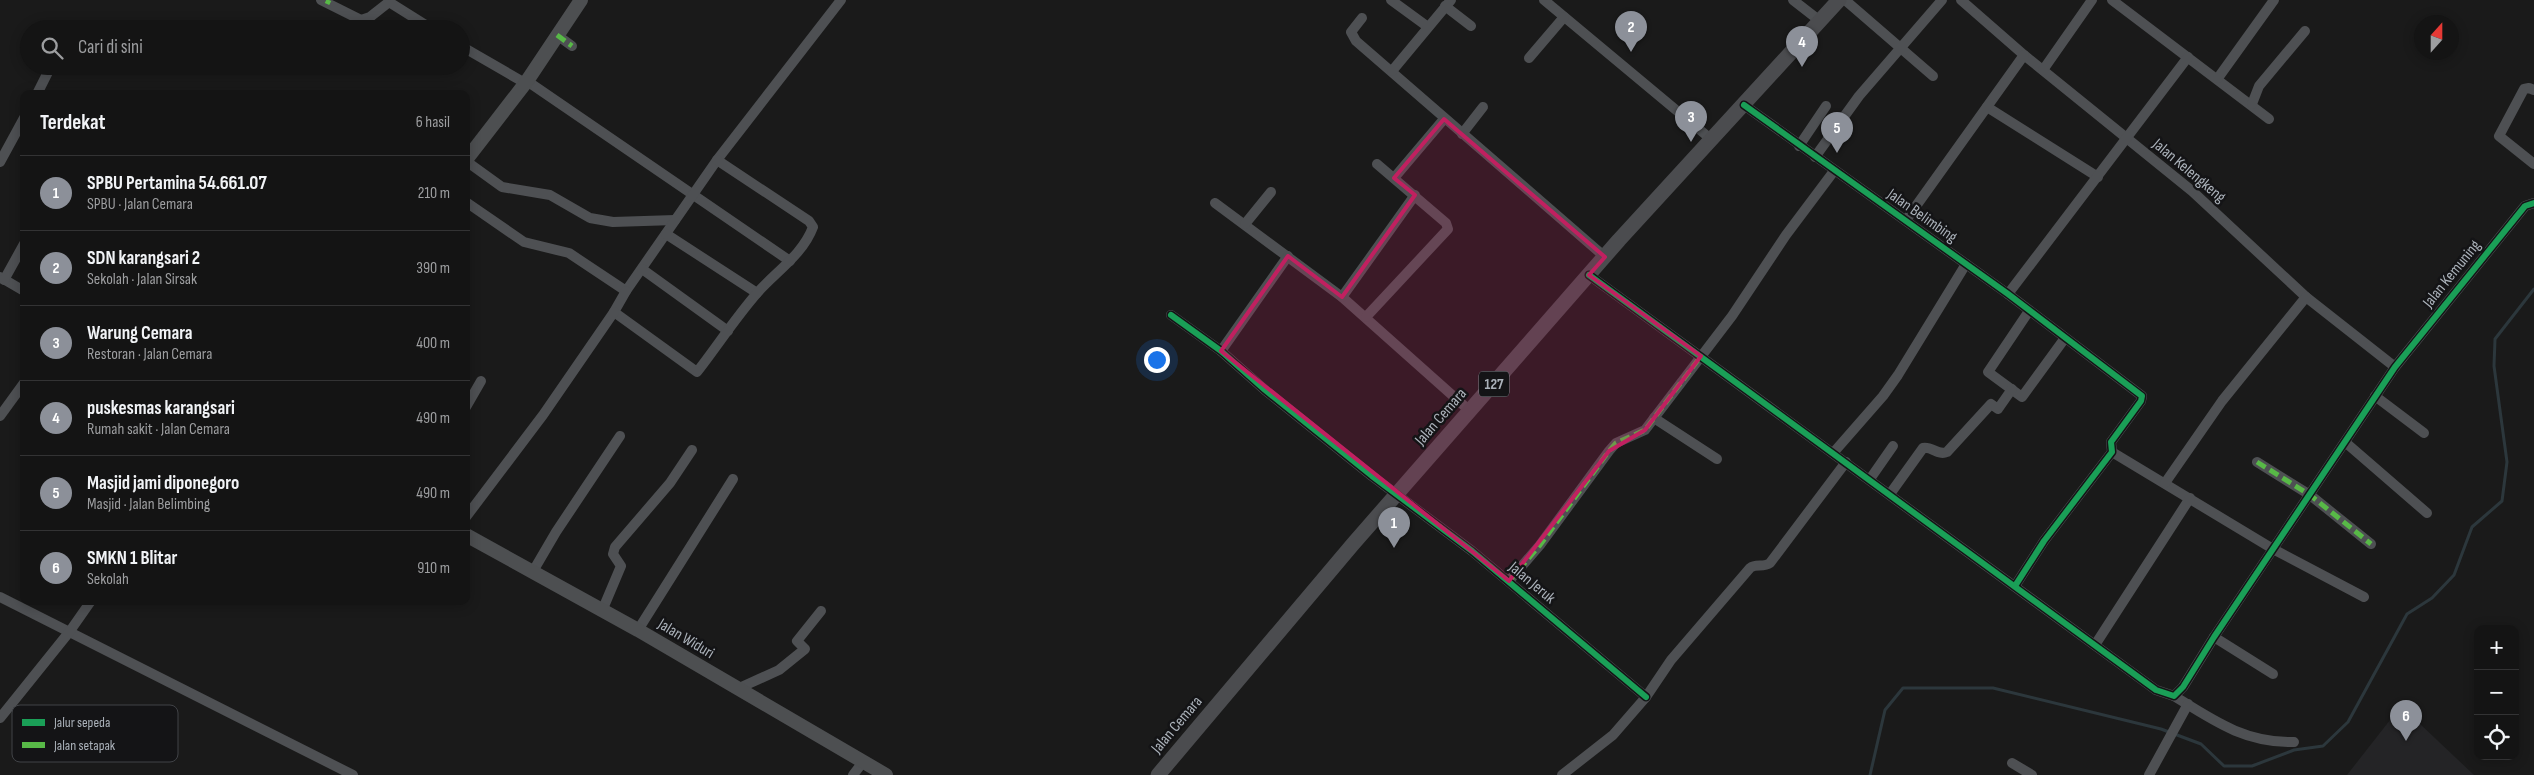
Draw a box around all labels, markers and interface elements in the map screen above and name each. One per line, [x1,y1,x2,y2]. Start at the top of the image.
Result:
pin: 2 [1615,11,1647,52]
north arrow [2414,15,2459,60]
search box [20,20,470,75]
pin: 4 [1786,26,1818,67]
icon: search [38,34,66,62]
text: Cari di sini [78,36,143,59]
pin: 3 [1675,101,1707,142]
text: Terdekat [40,110,106,135]
pin: 5 [1821,112,1853,153]
text: 6 hasil [416,113,450,132]
street label: Jalan Kelengkeng [2148,134,2229,207]
text: SPBU Pertamina 54.661.07 [87,172,267,195]
text: 1 [53,184,59,203]
text: 210 m [418,184,450,203]
street label: Jalan Belimbing [1883,184,1961,247]
text: SPBU · Jalan Cemara [87,195,193,214]
street label: Jalan Kemuning [2418,236,2485,312]
text: SDN karangsari 2 [87,247,200,270]
text: 2 [52,259,60,278]
text: 390 m [416,259,450,278]
text: Sekolah · Jalan Sirsak [87,270,197,289]
text: Warung Cemara [87,322,193,345]
text: 3 [52,334,60,353]
text: 400 m [416,334,450,353]
text: Restoran · Jalan Cemara [87,345,212,364]
your location [1144,347,1170,373]
road number: 127 [1479,372,1509,396]
street label: Jalan Cemara [1411,385,1471,450]
text: puskesmas karangsari [87,397,235,420]
text: 4 [52,409,60,428]
text: 490 m [416,409,450,428]
text: Rumah sakit · Jalan Cemara [87,420,230,439]
text: Masjid jami diponegoro [87,472,239,495]
text: 5 [52,484,60,503]
text: 490 m [416,484,450,503]
text: Masjid · Jalan Belimbing [87,495,210,514]
pin: 1 [1378,507,1410,548]
text: SMKN 1 Blitar [87,547,177,570]
street label: Jalan Jeruk [1504,557,1559,608]
text: 6 [52,559,60,578]
text: 910 m [417,559,450,578]
text: Sekolah [87,570,129,589]
street label: Jalan Widuri [654,614,718,663]
map controls [2474,625,2519,760]
button: + [2474,625,2519,670]
button: − [2474,670,2519,715]
street label: Jalan Cemara [1147,692,1206,758]
pin: 6 [2390,700,2422,741]
legend [12,705,178,762]
text: Jalur sepeda [53,714,110,731]
button: locate [2474,715,2519,760]
text: Jalan setapak [53,737,116,754]

